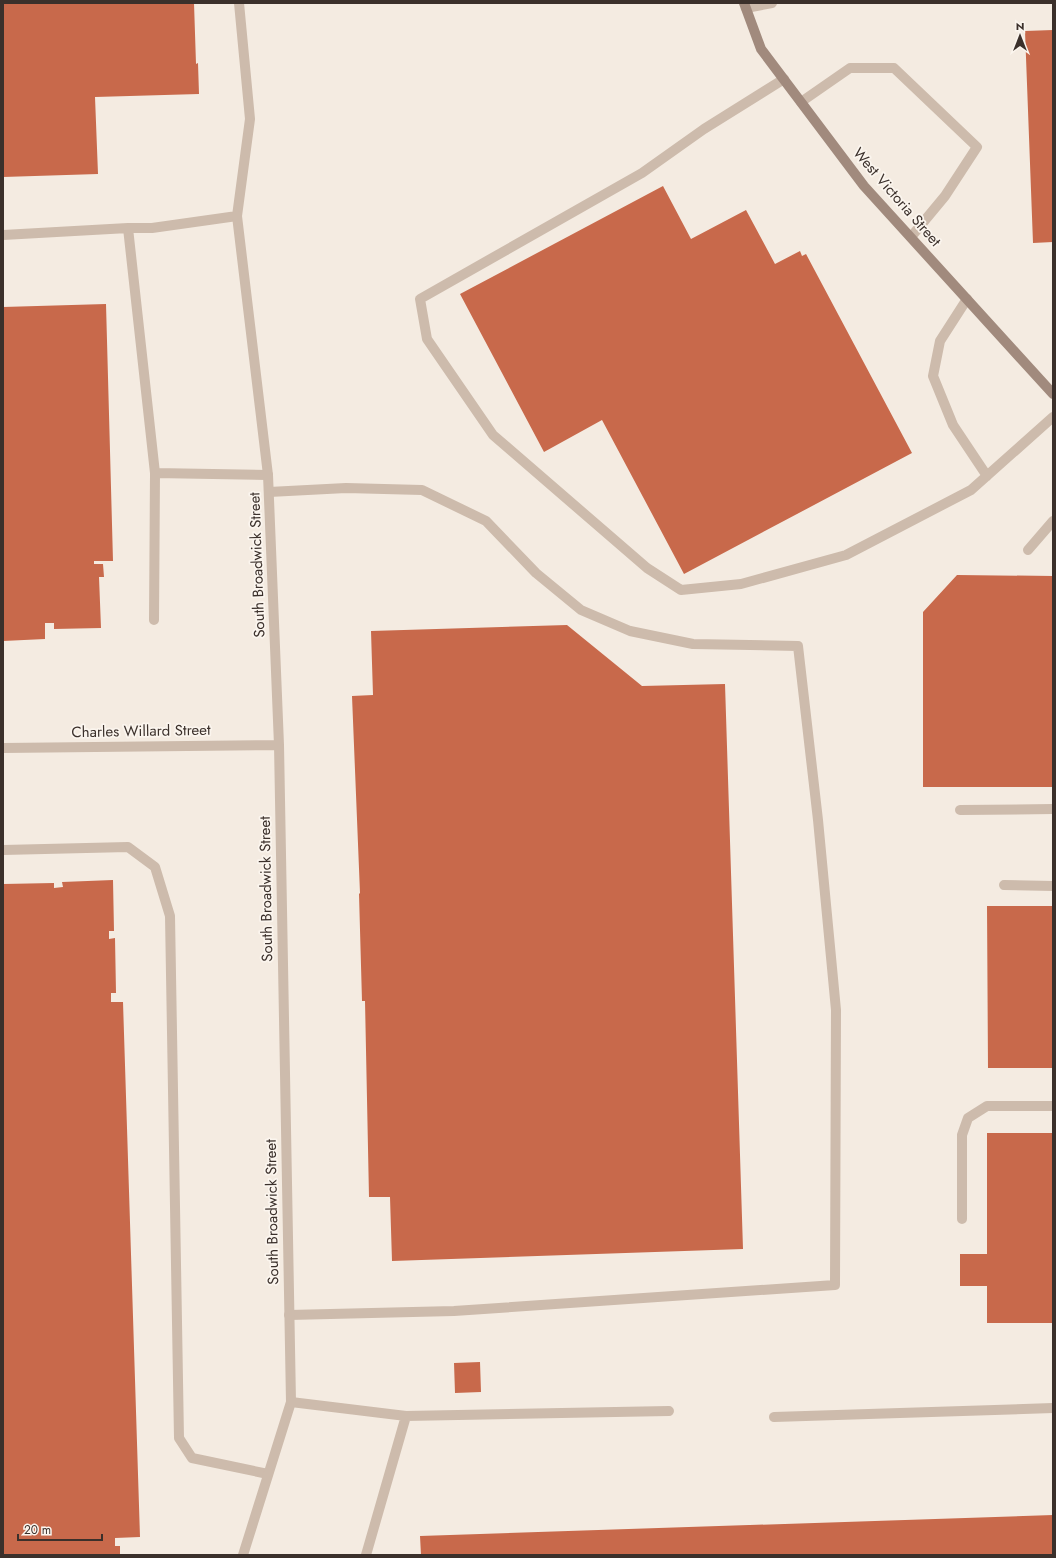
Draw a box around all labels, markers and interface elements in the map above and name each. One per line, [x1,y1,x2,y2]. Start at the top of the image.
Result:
north arrow [1000,16,1040,56]
text: N [1016,18,1024,34]
street label: West Victoria Street [848,143,947,252]
street label: South Broadwick Street [243,491,271,638]
street label: Charles Willard Street [71,719,211,743]
street label: South Broadwick Street [254,816,278,962]
street label: South Broadwick Street [260,1139,284,1285]
scale bar [18,1516,102,1542]
text: 20 m [24,1521,51,1539]

